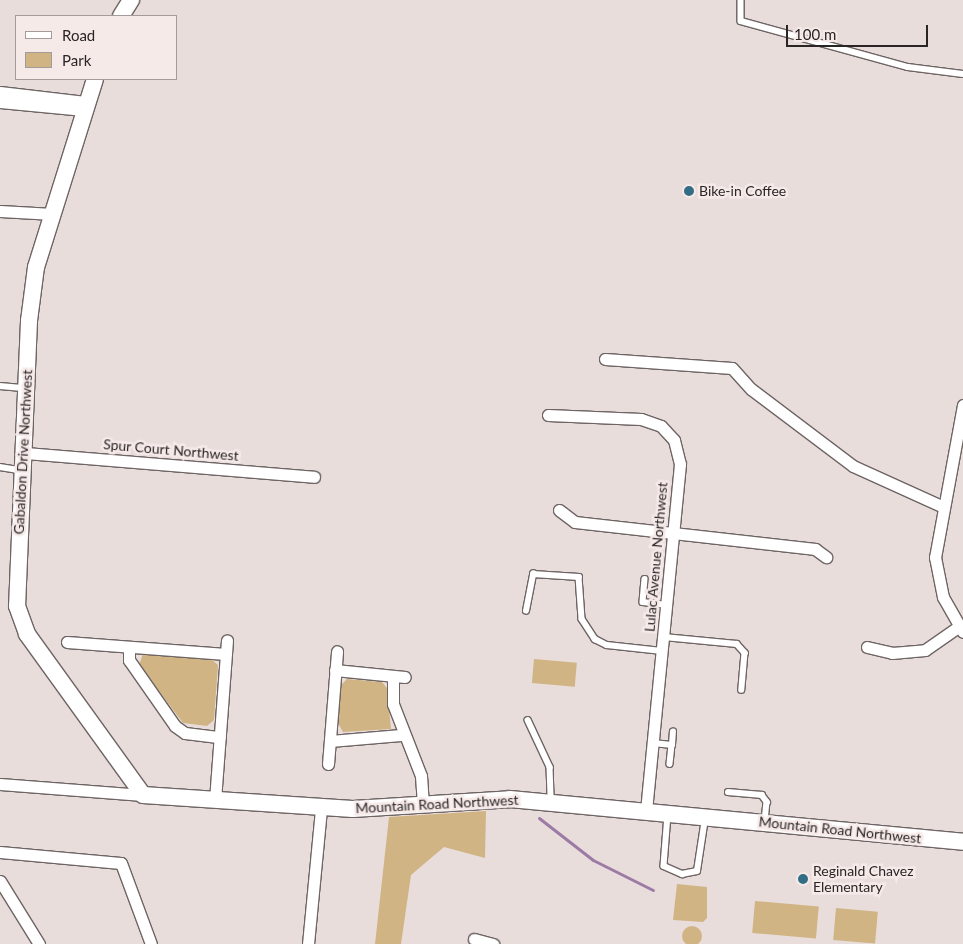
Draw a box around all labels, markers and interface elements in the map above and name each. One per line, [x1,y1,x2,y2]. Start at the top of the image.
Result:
legend [15,15,178,80]
scale bar [788,15,930,47]
text: 100 m [794,25,836,43]
text: Road [62,26,95,44]
text: Park [62,51,91,69]
place label: Bike-in Coffee [699,183,786,199]
marker: Bike-in Coffee [683,185,695,197]
street label: Gabaldon Drive Northwest [10,369,36,535]
street label: Spur Court Northwest [102,436,240,464]
street label: Lulac Avenue Northwest [641,481,671,633]
street label: Mountain Road Northwest [355,791,519,817]
street label: Mountain Road Northwest [758,813,922,847]
place label: Reginald Chavez Elementary [813,863,914,896]
marker: Reginald Chavez Elementary [797,873,809,885]

